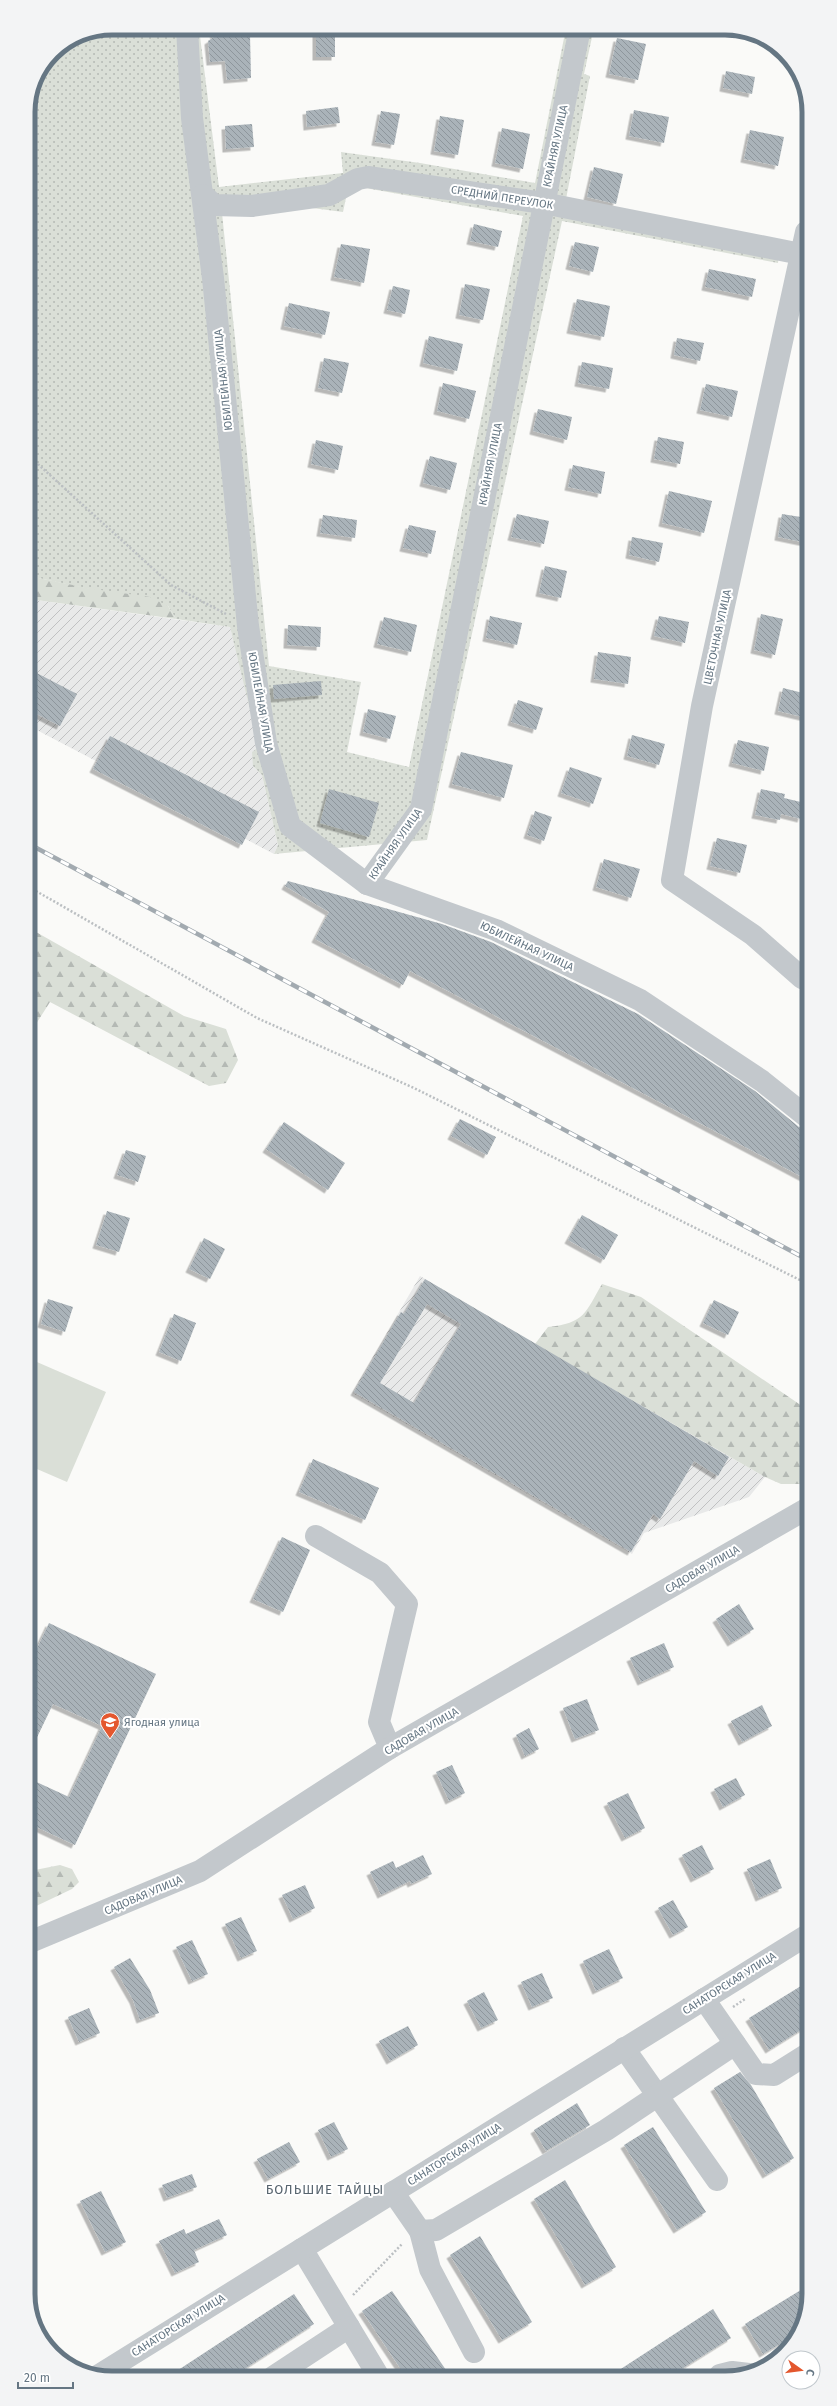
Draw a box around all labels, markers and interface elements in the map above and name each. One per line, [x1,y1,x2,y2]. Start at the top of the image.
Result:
street label: КРАЙНЯЯ УЛИЦА [540,103,571,188]
street label: СРЕДНИЙ ПЕРЕУЛОК [450,183,554,212]
street label: ЮБИЛЕЙНАЯ УЛИЦА [212,328,235,431]
street label: КРАЙНЯЯ УЛИЦА [476,421,505,506]
street label: ЦВЕТОЧНАЯ УЛИЦА [701,588,734,686]
street label: ЮБИЛЕЙНАЯ УЛИЦА [245,651,276,754]
street label: КРАЙНЯЯ УЛИЦА [366,806,425,882]
street label: ЮБИЛЕЙНАЯ УЛИЦА [478,919,576,974]
street label: САДОВАЯ УЛИЦА [663,1543,742,1596]
street label: САДОВАЯ УЛИЦА [382,1705,461,1758]
school or university icon: Ягодная улица [99,1711,121,1739]
place label: Ягодная улица [124,1716,200,1729]
street label: САДОВАЯ УЛИЦА [102,1873,185,1918]
street label: САНАТОРСКАЯ УЛИЦА [680,1949,779,2017]
street label: САНАТОРСКАЯ УЛИЦА [405,2120,504,2188]
district label: БОЛЬШИЕ ТАЙЦЫ [266,2182,384,2197]
street label: САНАТОРСКАЯ УЛИЦА [129,2291,228,2359]
north arrow [781,2350,821,2390]
scale bar [18,2364,73,2390]
text: С [803,2368,817,2378]
text: 20 m [24,2371,50,2385]

